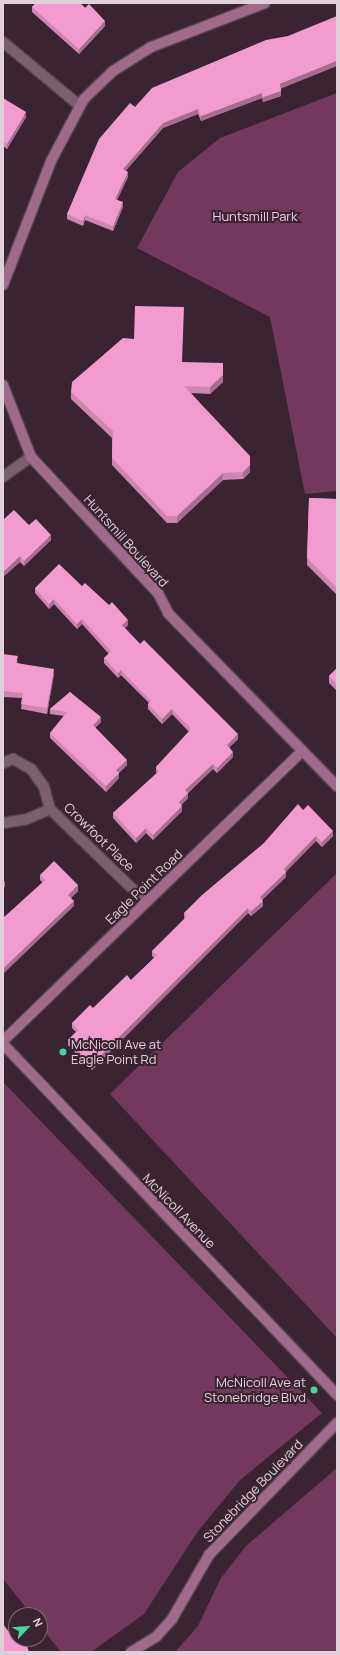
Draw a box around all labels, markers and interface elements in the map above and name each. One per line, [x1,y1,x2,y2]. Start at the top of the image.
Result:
park label: Huntsmill Park [212,208,298,224]
street label: Huntsmill Boulevard [81,492,171,590]
street label: Crowfoot Place [61,800,137,874]
street label: Eagle Point Road [102,847,186,927]
place label: McNicoll Ave at Eagle Point Rd [71,1037,161,1068]
marker: McNicoll Ave at Eagle Point Rd [58,1047,68,1057]
street label: McNicoll Avenue [139,1170,219,1252]
place label: McNicoll Ave at Stonebridge Blvd [204,1375,306,1406]
marker: McNicoll Ave at Stonebridge Blvd [309,1385,319,1395]
street label: Stonebridge Boulevard [200,1437,306,1545]
north arrow [8,1607,48,1647]
text: N [30,1615,47,1629]

